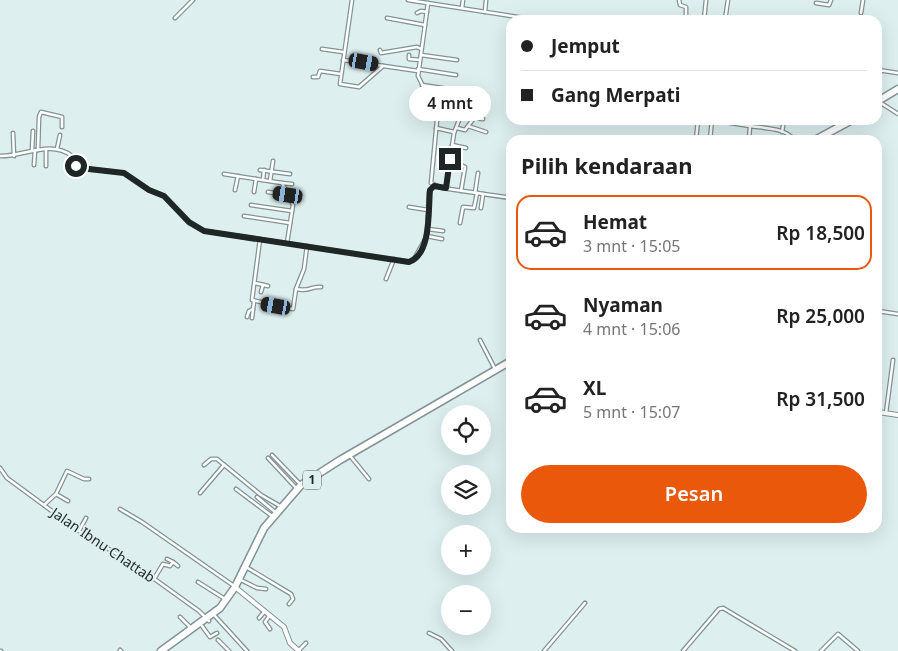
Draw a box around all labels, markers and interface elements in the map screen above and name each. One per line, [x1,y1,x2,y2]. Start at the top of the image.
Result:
text: Jemput [551,33,620,59]
car [347,52,380,72]
text: Gang Merpati [551,82,681,108]
callout: 4 mnt [409,86,491,122]
text: 4 mnt [427,92,473,114]
route end [439,148,461,170]
text: Pilih kendaraan [521,150,693,180]
route start [65,155,87,177]
car [272,185,303,205]
text: Hemat [583,209,647,235]
icon: car [523,210,568,255]
text: Rp 18,500 [776,220,865,246]
text: 3 mnt · 15:05 [583,235,680,257]
text: Nyaman [583,292,663,318]
icon: car [523,293,568,338]
car [259,296,292,316]
text: Rp 25,000 [776,303,865,329]
text: 4 mnt · 15:06 [583,318,680,340]
text: XL [583,375,606,401]
icon: car [523,376,568,421]
text: Rp 31,500 [776,386,865,412]
text: 5 mnt · 15:07 [583,401,680,423]
map controls [441,405,491,635]
button: locate [441,405,491,455]
button: layers [441,465,491,515]
button: Pesan [521,465,867,523]
road number: 1 [303,470,321,490]
street label: Jalan Ibnu Chattab [46,502,159,586]
button: + [441,525,491,575]
button: − [441,585,491,635]

